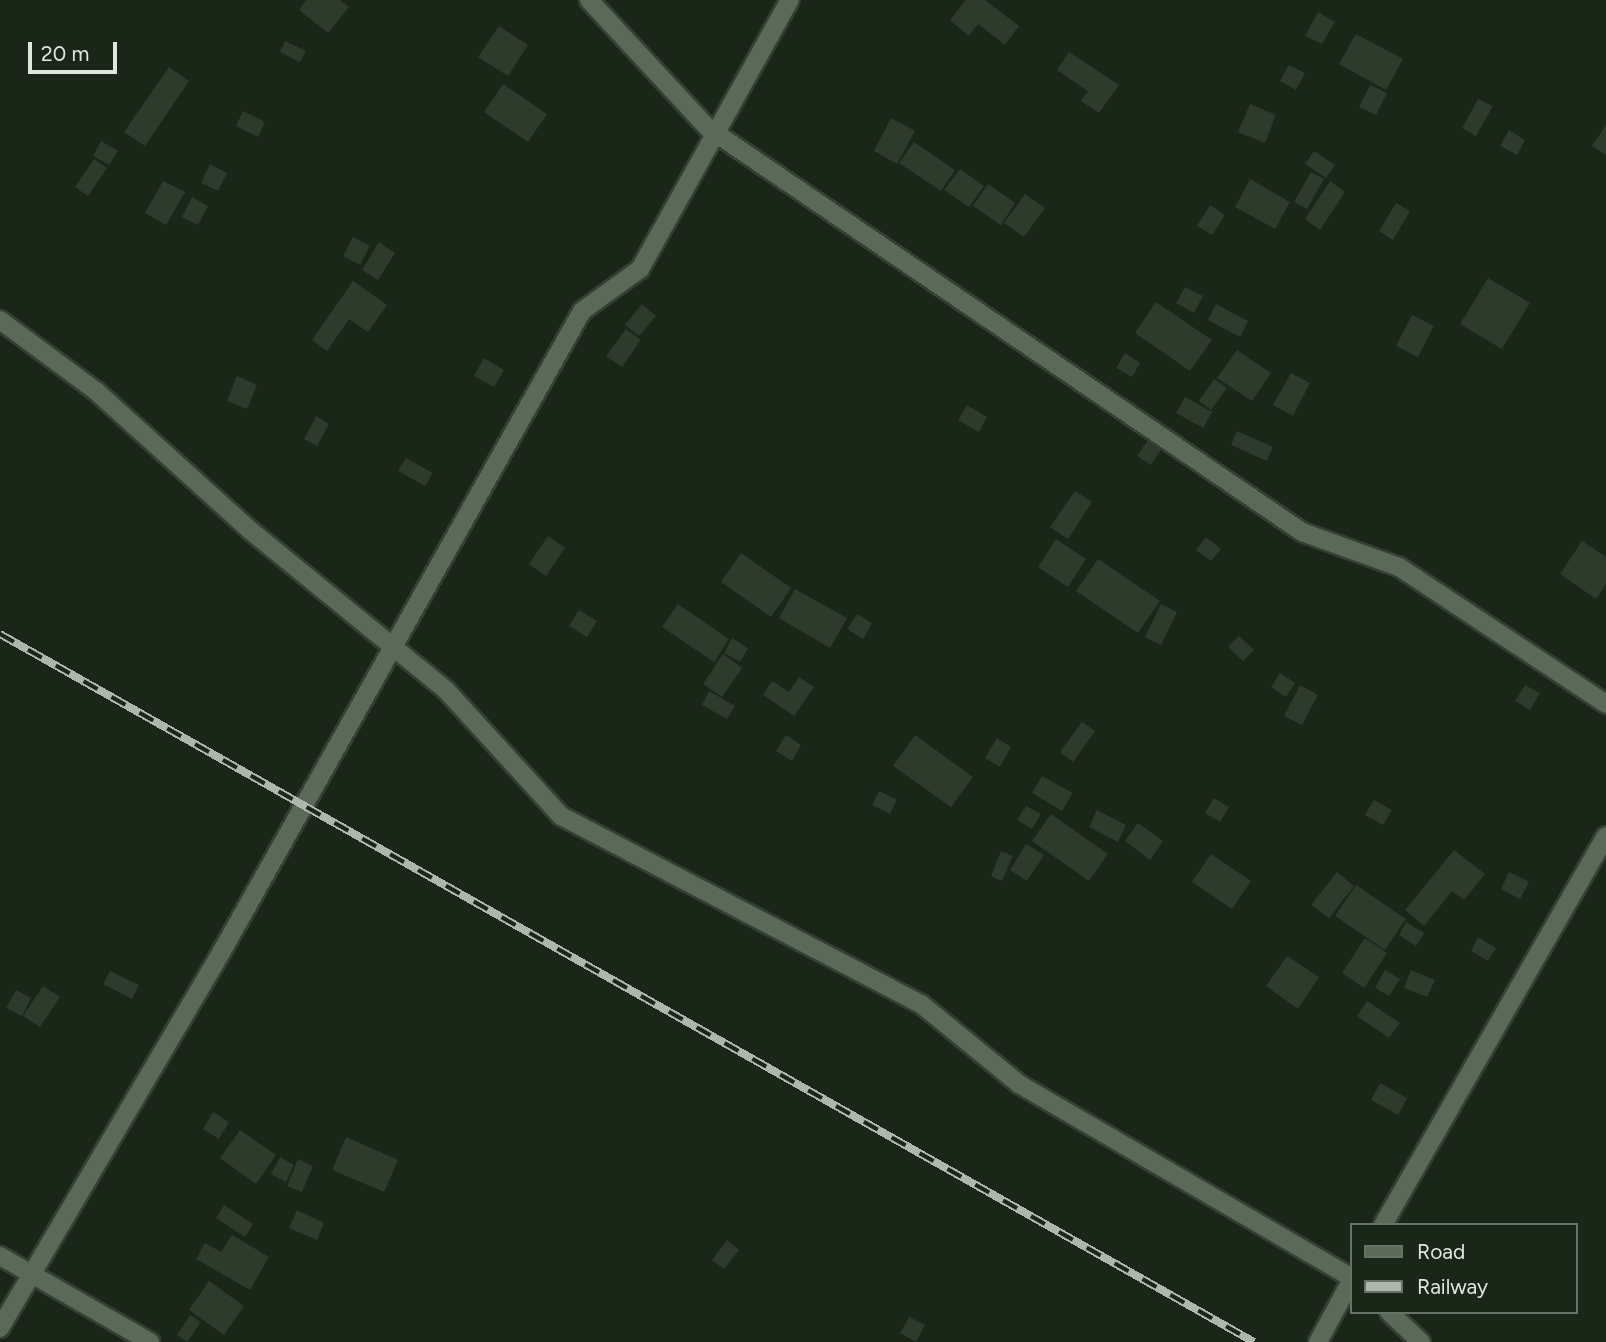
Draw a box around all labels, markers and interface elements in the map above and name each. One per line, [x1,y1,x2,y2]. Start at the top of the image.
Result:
scale bar [32,28,121,72]
text: 20 m [41,41,89,66]
legend [1350,1223,1578,1314]
text: Road [1417,1239,1465,1264]
text: Railway [1417,1274,1488,1299]

